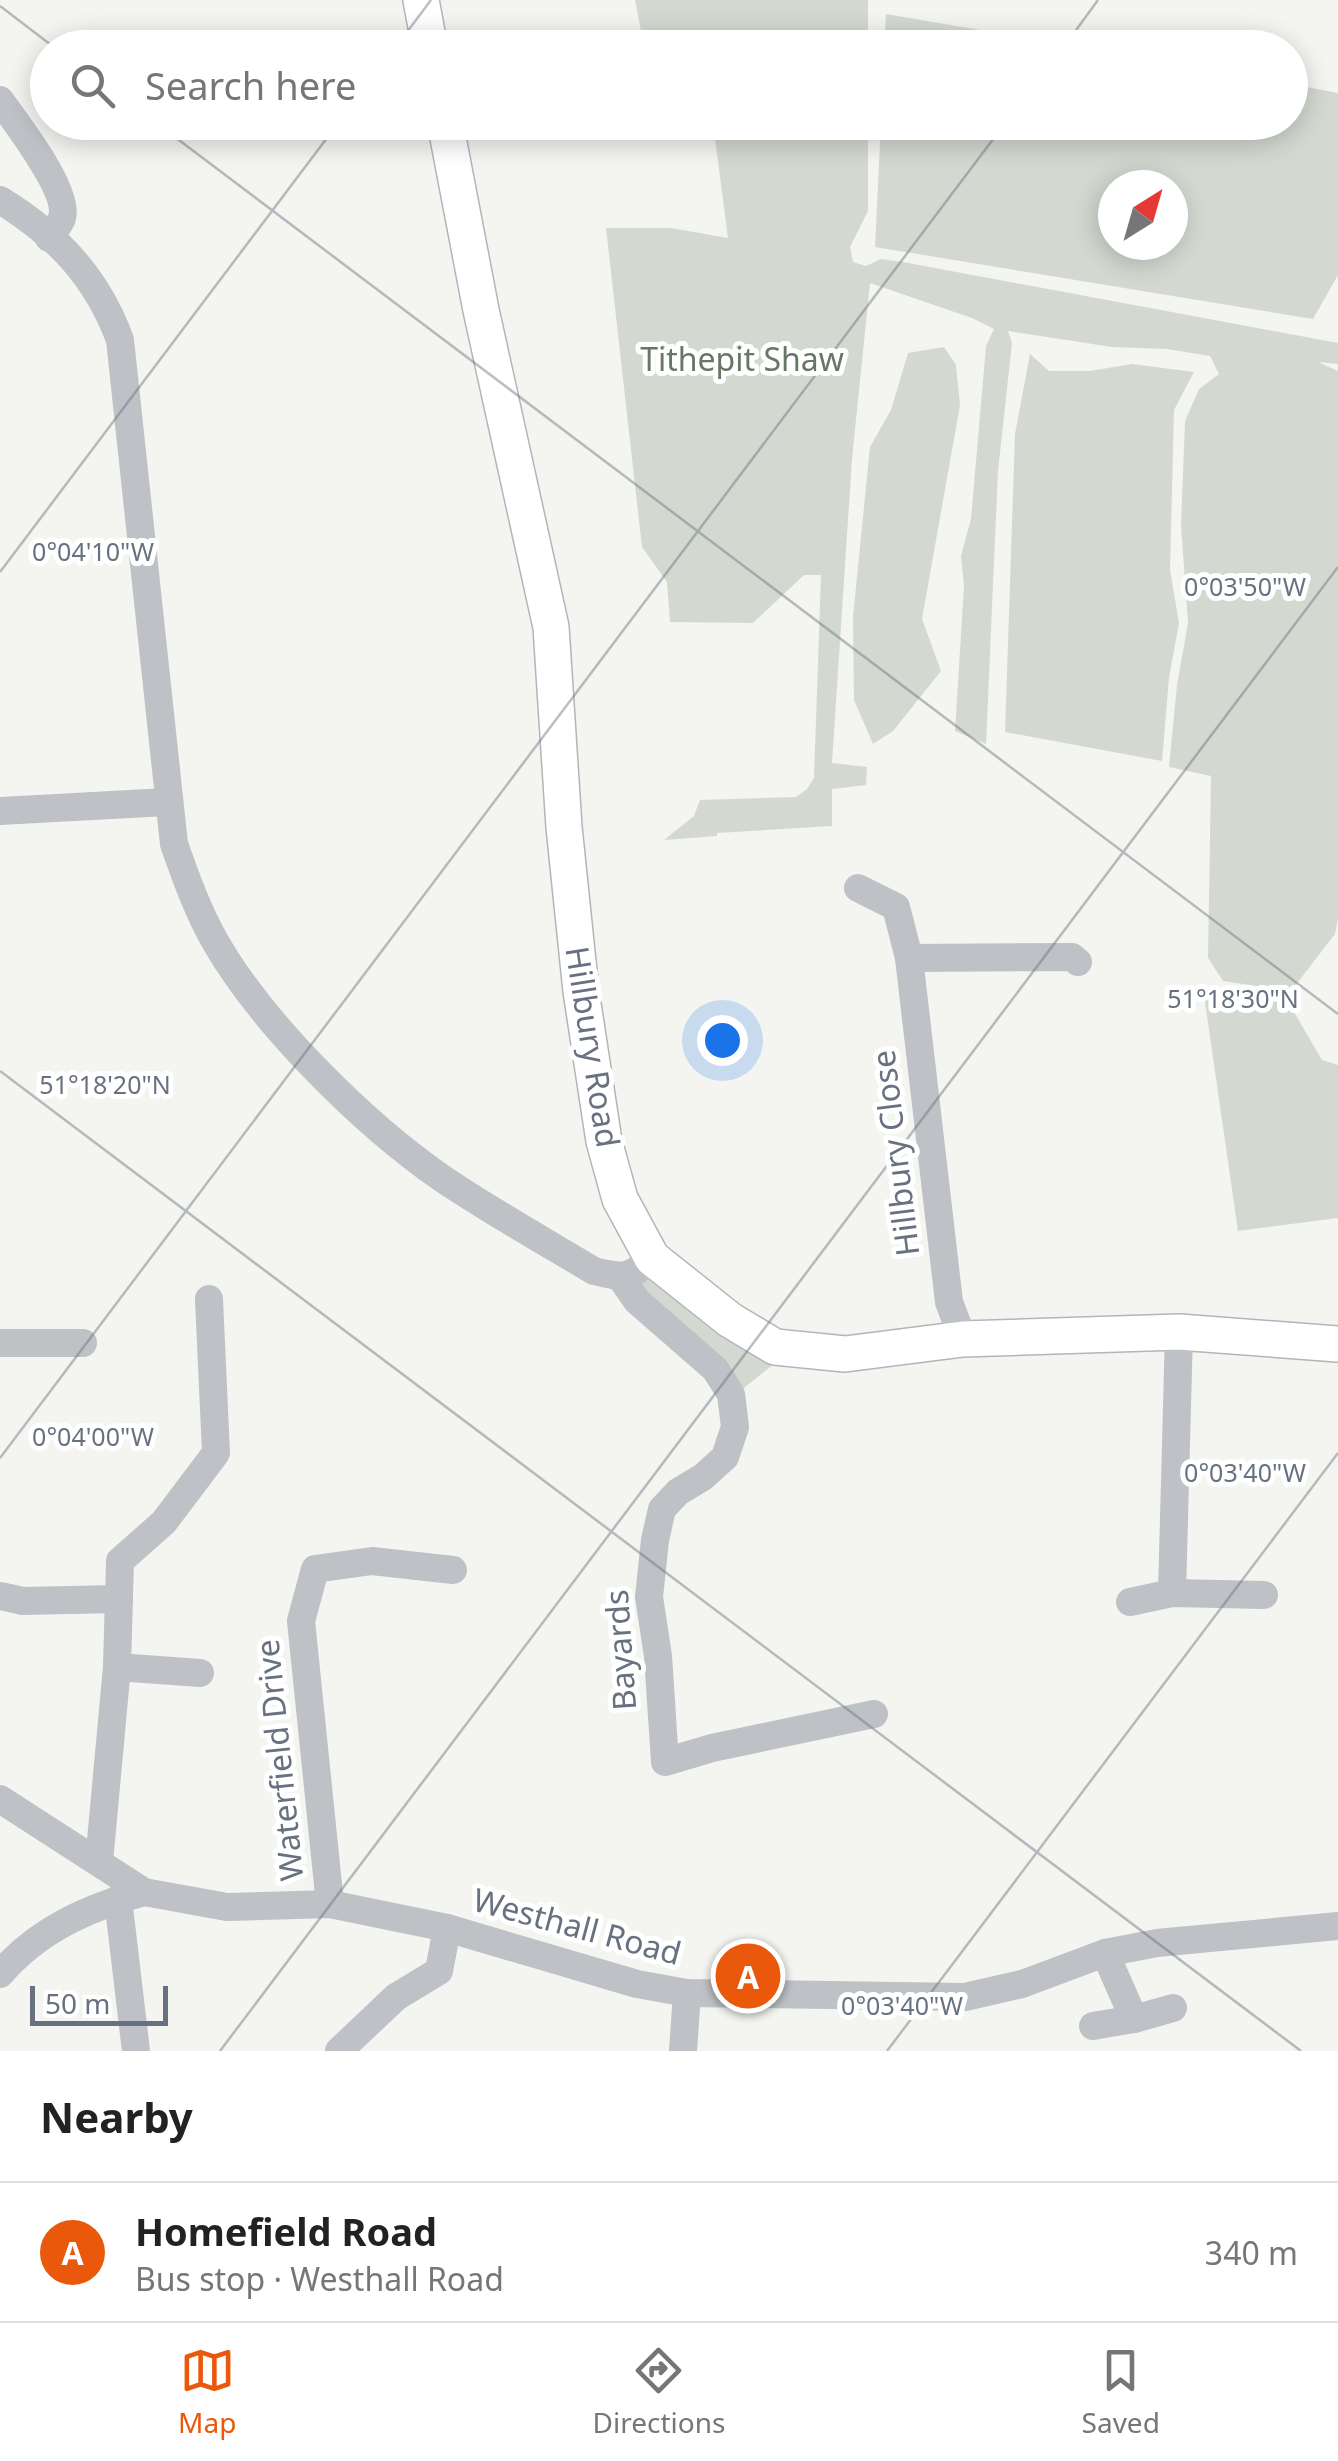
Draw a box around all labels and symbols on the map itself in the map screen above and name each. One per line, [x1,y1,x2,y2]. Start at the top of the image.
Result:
north arrow [1098,170,1188,260]
park label: Tithepit Shaw [640,337,844,380]
text: 0°04'10"W [32,534,154,568]
text: 0°03'50"W [1184,569,1306,603]
street label: Hillbury Road [556,943,631,1150]
text: 51°18'30"N [1167,981,1299,1015]
your location [697,1015,748,1066]
street label: Hillbury Close [861,1048,928,1259]
text: 51°18'20"N [39,1067,171,1101]
text: 0°04'00"W [32,1419,154,1453]
text: 0°03'40"W [1184,1455,1306,1489]
street label: Bayards [594,1588,645,1712]
street label: Waterfield Drive [244,1637,313,1883]
street label: Westhall Road [469,1877,686,1974]
pin: A [716,1938,780,2014]
scale bar [30,1981,168,2026]
text: 0°03'40"W [841,1988,963,2022]

